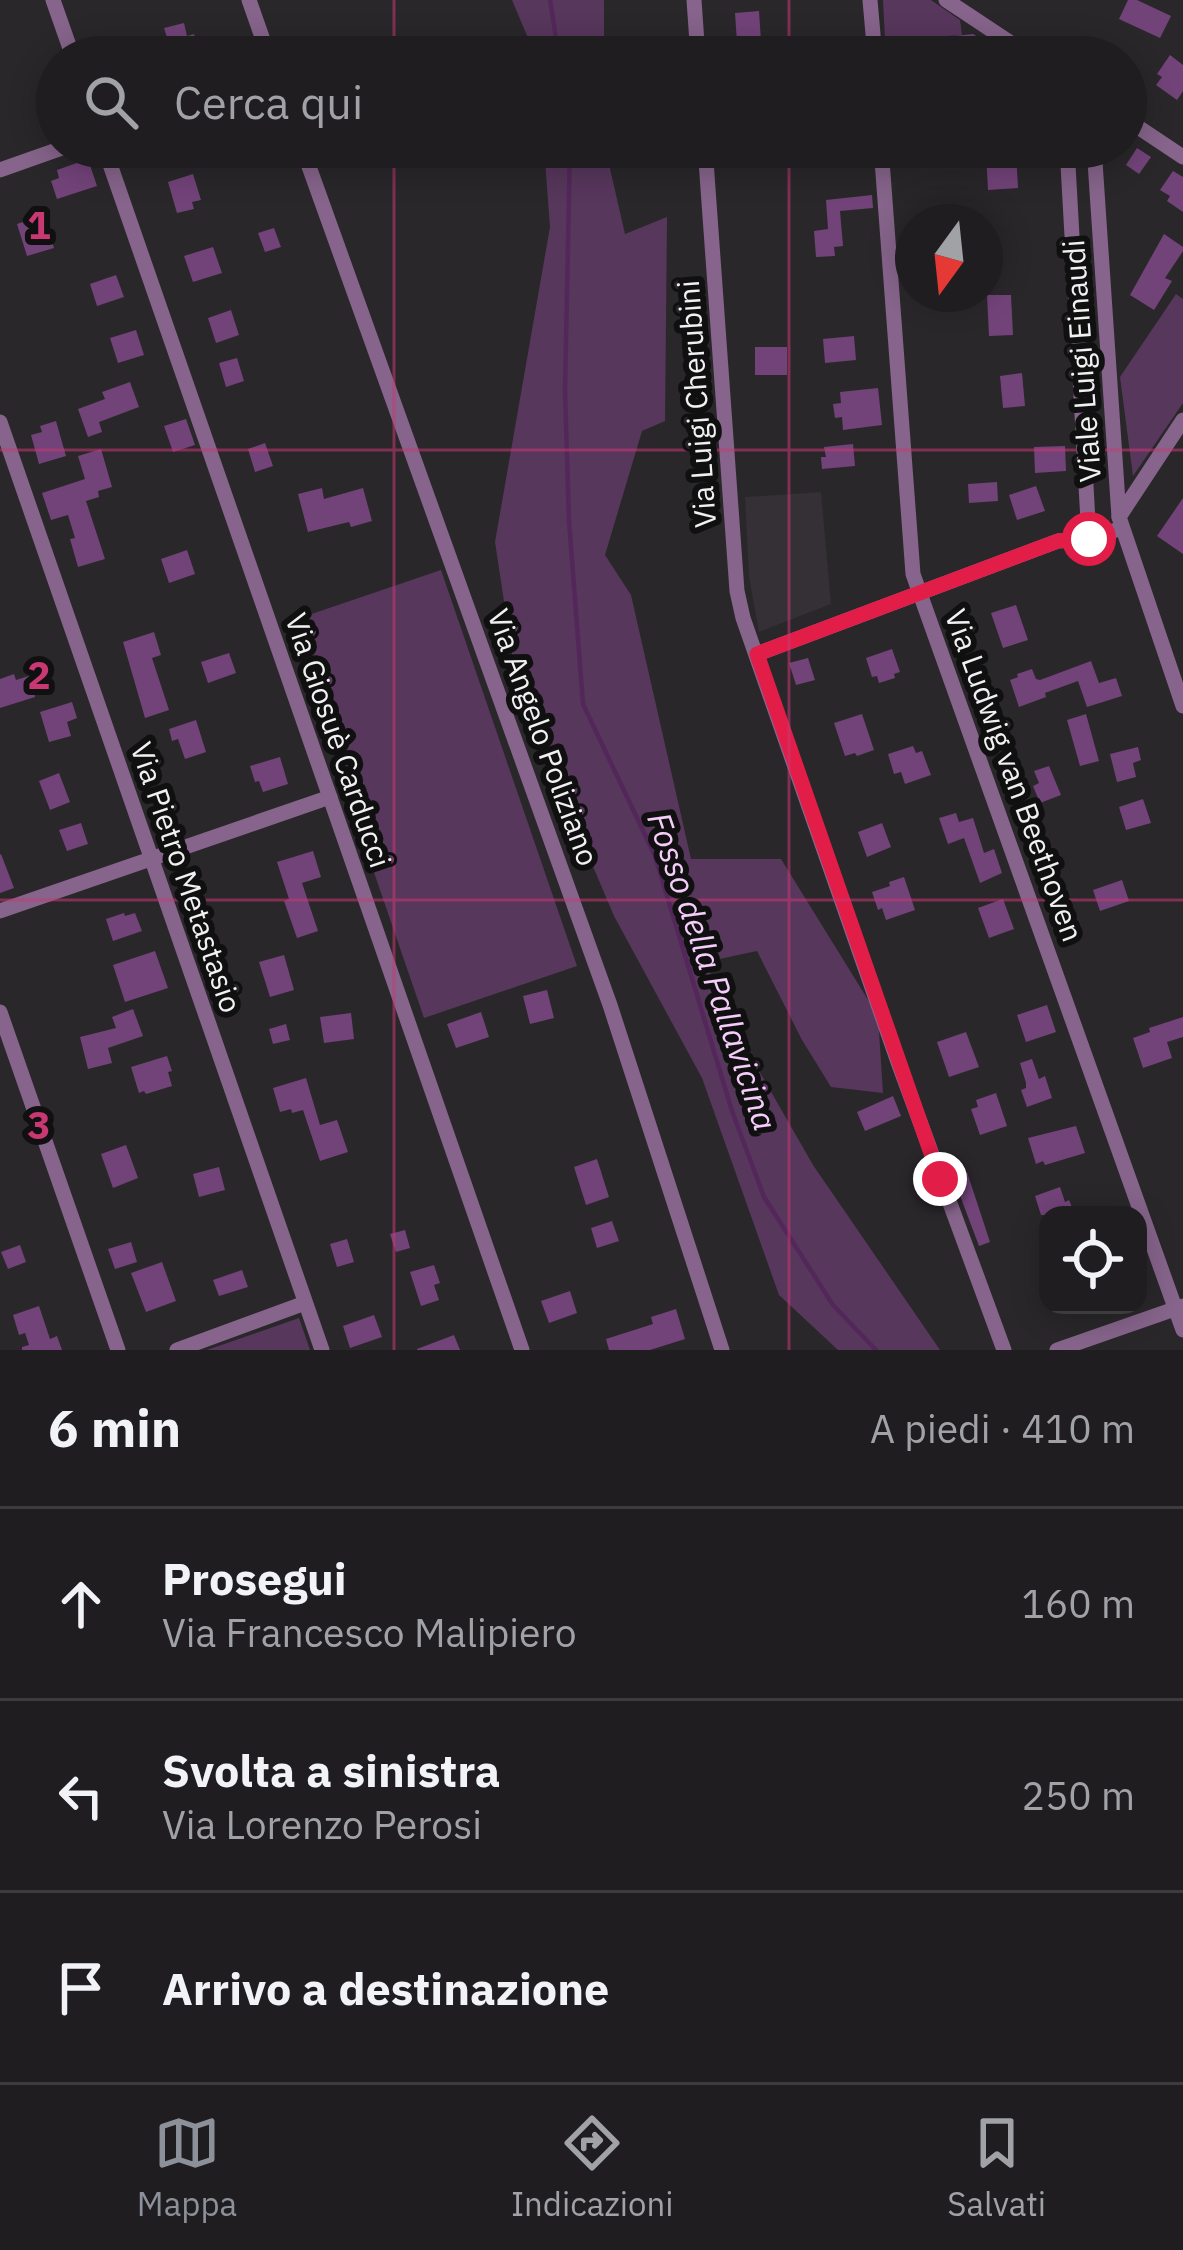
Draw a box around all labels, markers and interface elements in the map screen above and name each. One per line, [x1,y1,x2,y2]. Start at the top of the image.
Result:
search box [36,36,1147,168]
icon: search [78,69,144,135]
text: Cerca qui [174,73,363,131]
text: 1 [27,199,51,250]
north arrow [895,204,1003,312]
street label: Viale Luigi Einaudi [1053,238,1109,484]
street label: Via Luigi Cherubini [668,279,724,529]
route start [1062,512,1116,566]
street label: Via Angelo Poliziano [479,603,609,871]
street label: Via Ludwig van Beethoven [937,603,1093,947]
street label: Via Giosuè Carducci [277,608,401,872]
text: 2 [27,649,51,700]
street label: Via Pietro Metastasio [122,737,252,1017]
water label: Fosso della Pallavicina [638,806,788,1136]
text: 3 [27,1099,51,1150]
route end [913,1152,967,1206]
map controls [1039,1206,1147,1314]
button: locate [1039,1206,1147,1314]
text: 6 min [48,1395,181,1461]
text: A piedi · 410 m [870,1403,1135,1454]
text: Prosegui [162,1549,347,1607]
icon: ahead [48,1571,114,1637]
text: 160 m [1022,1578,1135,1629]
text: Via Francesco Malipiero [162,1607,577,1658]
text: Svolta a sinistra [162,1741,500,1799]
icon: left [48,1763,114,1829]
text: 250 m [1022,1770,1135,1821]
text: Via Lorenzo Perosi [162,1799,482,1850]
icon: arrive [48,1955,114,2021]
text: Arrivo a destinazione [162,1959,609,2017]
tab: Mappa [137,2110,237,2225]
tab: Indicazioni [511,2110,674,2225]
tab: Salvati [947,2110,1046,2225]

